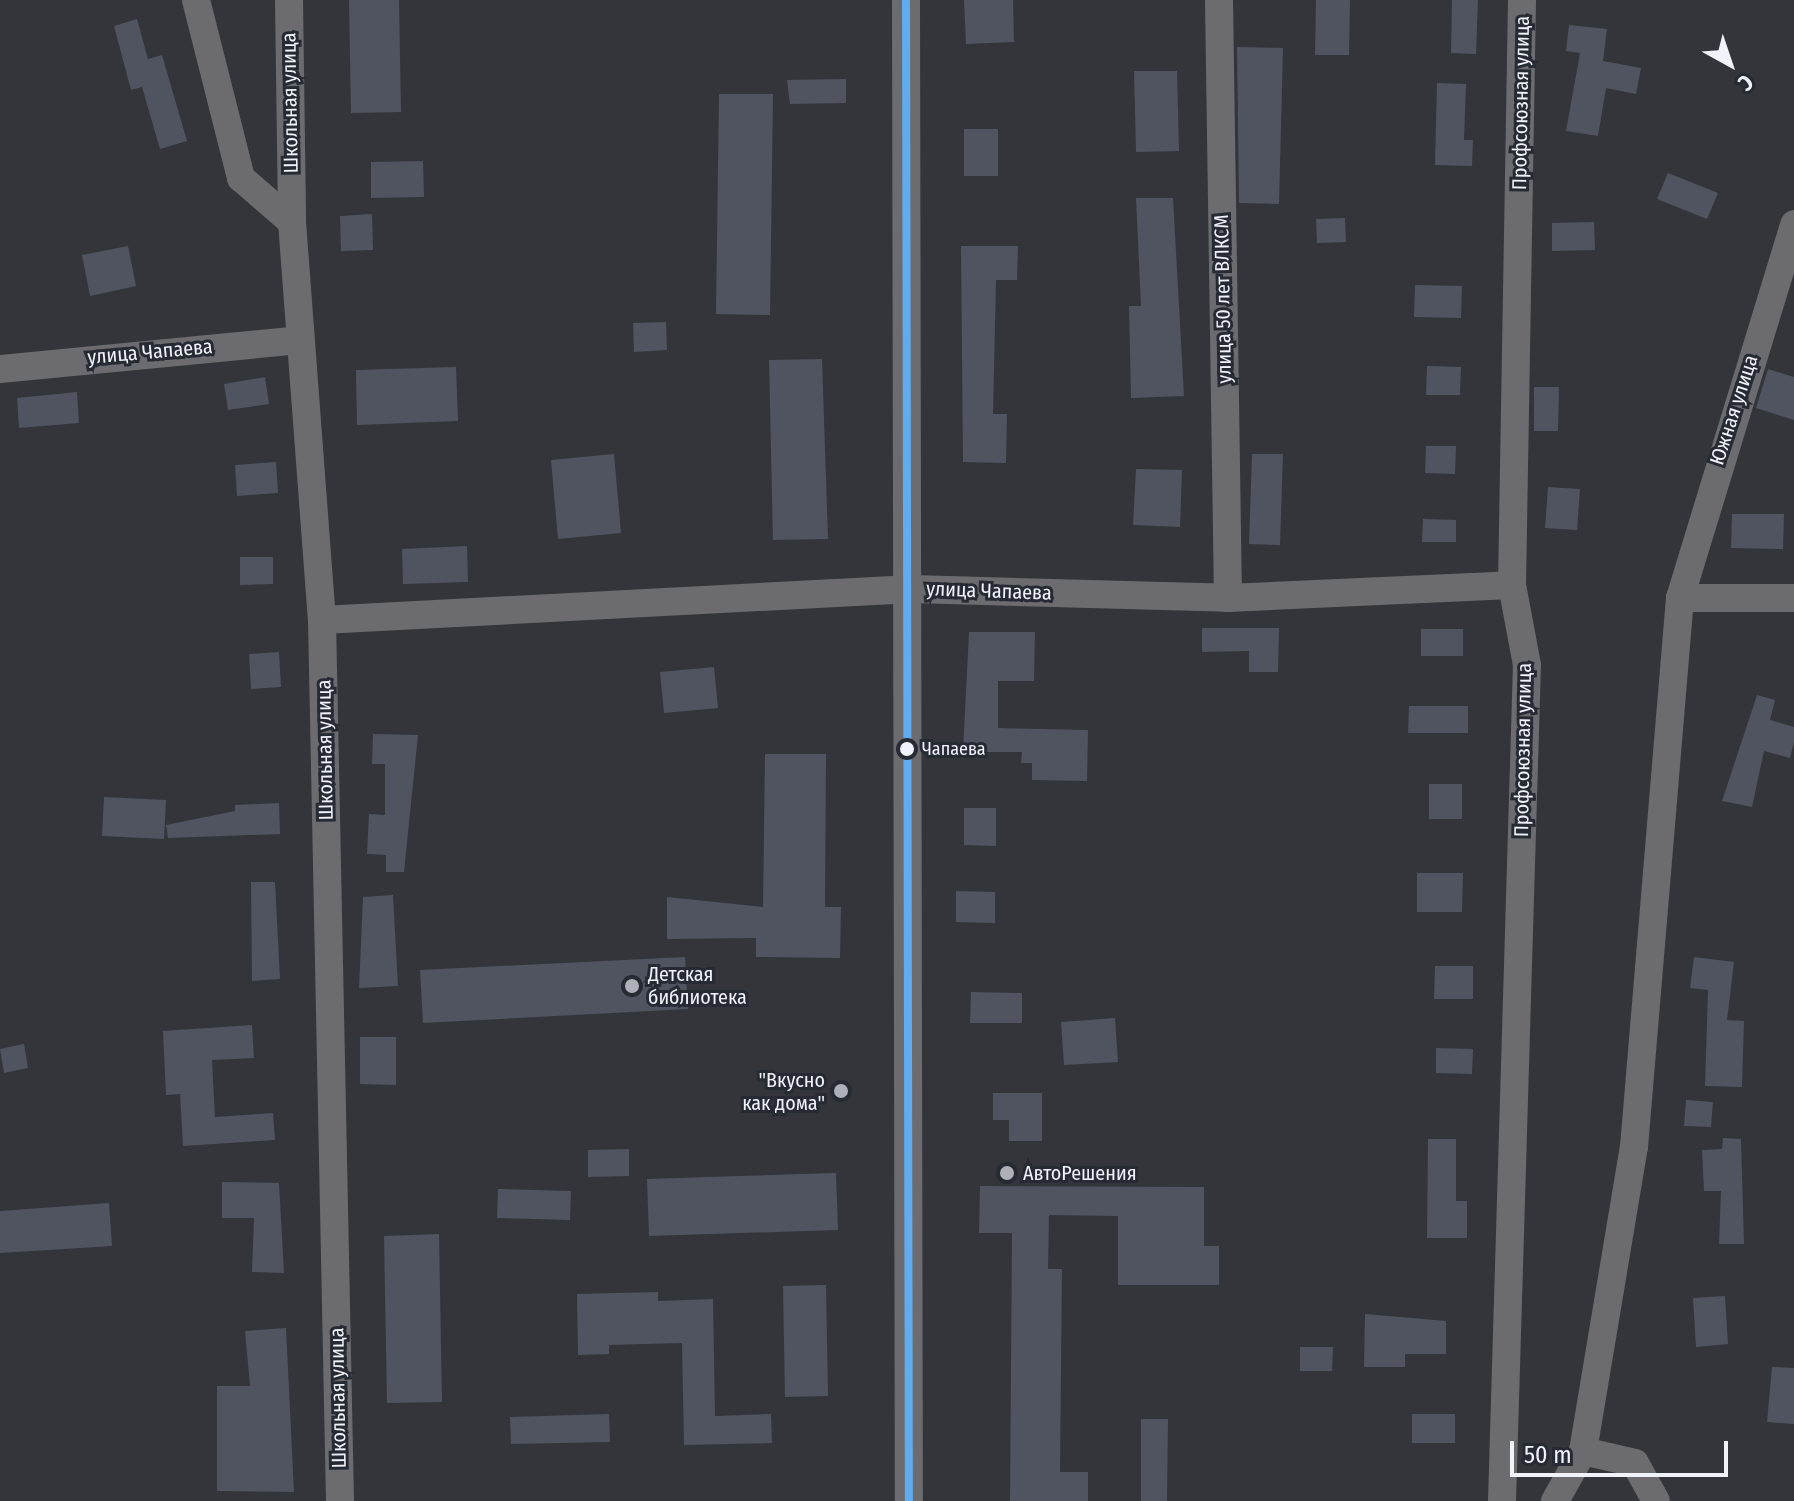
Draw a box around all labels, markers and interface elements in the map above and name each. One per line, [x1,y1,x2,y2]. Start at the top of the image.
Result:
street label: Профсоюзная улица [1507,16,1535,190]
north arrow [1690,24,1770,104]
street label: Школьная улица [277,32,303,174]
text: С [1733,69,1759,97]
street label: улица 50 лет ВЛКСМ [1210,214,1236,384]
street label: улица Чапаева [86,335,214,369]
street label: Южная улица [1705,352,1763,468]
street label: улица Чапаева [926,577,1052,605]
street label: Профсоюзная улица [1509,663,1537,837]
street label: Школьная улица [312,679,338,821]
place label: Чапаева [922,738,986,760]
marker: Чапаева [899,741,915,757]
place label: Детская библиотека [648,962,747,1009]
marker: Детская библиотека [623,977,641,995]
place label: "Вкусно как дома" [742,1068,825,1115]
marker: "Вкусно как дома" [832,1082,850,1100]
place label: АвтоРешения [1023,1161,1137,1185]
marker: АвтоРешения [998,1164,1016,1182]
street label: Школьная улица [325,1327,351,1469]
scale bar [1514,1425,1732,1475]
text: 50 m [1524,1441,1572,1469]

